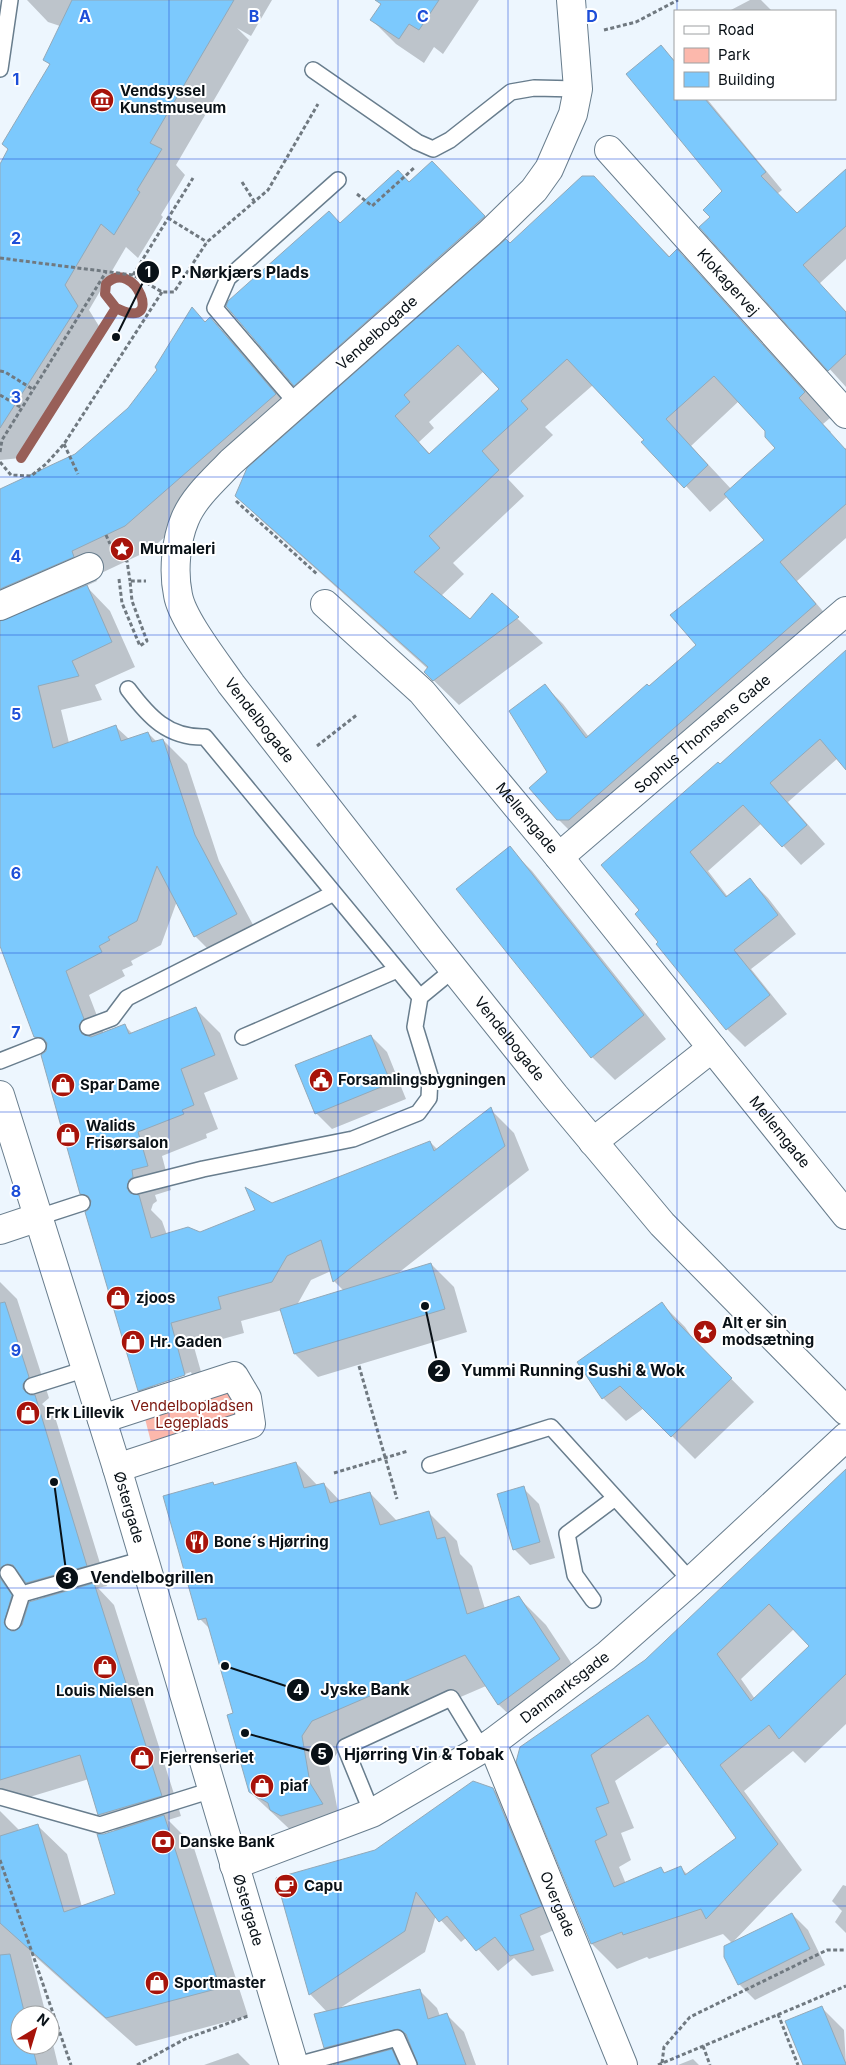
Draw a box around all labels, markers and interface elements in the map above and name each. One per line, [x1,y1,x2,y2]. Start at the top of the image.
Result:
text: A [79,6,91,26]
text: B [249,6,259,26]
text: C [417,6,429,26]
text: D [586,6,598,26]
legend [674,10,836,100]
text: Road [718,20,754,39]
text: Park [718,45,751,64]
text: 1 [13,69,19,89]
text: Building [718,70,775,89]
place label: Vendsyssel Kunstmuseum [120,81,226,117]
museum icon: Vendsyssel Kunstmuseum [89,87,115,113]
text: 2 [11,228,21,248]
street label: Klokagervej [693,245,763,320]
callout: P. Nørkjærs Plads [135,257,319,288]
text: 1 [145,262,151,281]
text: P. Nørkjærs Plads [171,262,309,282]
street label: Vendelbogade [332,291,421,374]
text: 3 [11,387,21,407]
place icon: Murmaleri [109,536,135,562]
place label: Murmaleri [140,539,215,558]
text: 4 [11,546,22,566]
street label: Sophus Thomsens Gade [630,670,774,797]
street label: Vendelbogade [221,674,299,766]
text: 5 [11,704,21,724]
street label: Mellemgade [492,778,562,857]
text: 6 [11,863,21,883]
street label: Vendelbogade [470,993,549,1085]
text: 7 [11,1022,21,1042]
public building icon: Forsamlingsbygningen [308,1067,334,1093]
place label: Forsamlingsbygningen [338,1070,506,1089]
shop icon: Spar Dame [50,1072,76,1098]
place label: Spar Dame [80,1075,160,1094]
street label: Mellemgade [745,1092,815,1172]
place label: Walids Frisørsalon [86,1116,168,1152]
shop icon: Walids Frisørsalon [55,1122,81,1148]
text: 8 [11,1181,21,1201]
shop icon: zjoos [105,1285,131,1311]
place label: zjoos [136,1288,175,1307]
place label: Alt er sin modsætning [722,1313,814,1349]
place icon: Alt er sin modsætning [692,1319,718,1345]
shop icon: Hr. Gaden [120,1329,146,1355]
place label: Hr. Gaden [150,1332,222,1351]
text: 9 [11,1340,21,1360]
callout: Yummi Running Sushi & Wok [426,1355,695,1386]
text: Yummi Running Sushi & Wok [461,1360,686,1380]
text: 2 [434,1361,444,1380]
park label: Vendelbopladsen Legeplads [131,1396,253,1432]
shop icon: Frk Lillevik [15,1400,41,1426]
place label: Frk Lillevik [46,1403,125,1422]
street label: Østergade [110,1469,149,1545]
restaurant icon: Bone´s Hjørring [184,1529,210,1555]
place label: Bone´s Hjørring [214,1532,329,1551]
callout: Vendelbogrillen [55,1562,223,1593]
text: Vendelbogrillen [90,1567,214,1587]
text: 3 [62,1568,72,1587]
street label: Danmarksgade [516,1647,613,1727]
shop icon: Louis Nielsen [92,1654,118,1680]
callout: Jyske Bank [286,1674,420,1705]
text: Jyske Bank [320,1679,410,1699]
text: 4 [293,1680,303,1699]
place label: Louis Nielsen [56,1681,154,1700]
callout: Hjørring Vin & Tobak [309,1739,514,1770]
text: 5 [317,1744,327,1763]
text: Hjørring Vin & Tobak [344,1744,505,1764]
shop icon: Fjerrenseriet [129,1745,155,1771]
place label: Fjerrenseriet [160,1748,255,1767]
shop icon: piaf [249,1773,275,1799]
place label: piaf [280,1776,308,1795]
bank icon: Danske Bank [150,1829,176,1855]
place label: Danske Bank [180,1832,275,1851]
street label: Overgade [536,1868,580,1940]
street label: Østergade [229,1872,268,1948]
cafe icon: Capu [273,1873,299,1899]
place label: Capu [304,1876,343,1895]
shop icon: Sportmaster [144,1970,170,1996]
place label: Sportmaster [174,1973,266,1992]
north arrow [10,2005,60,2055]
text: N [34,2009,53,2029]

